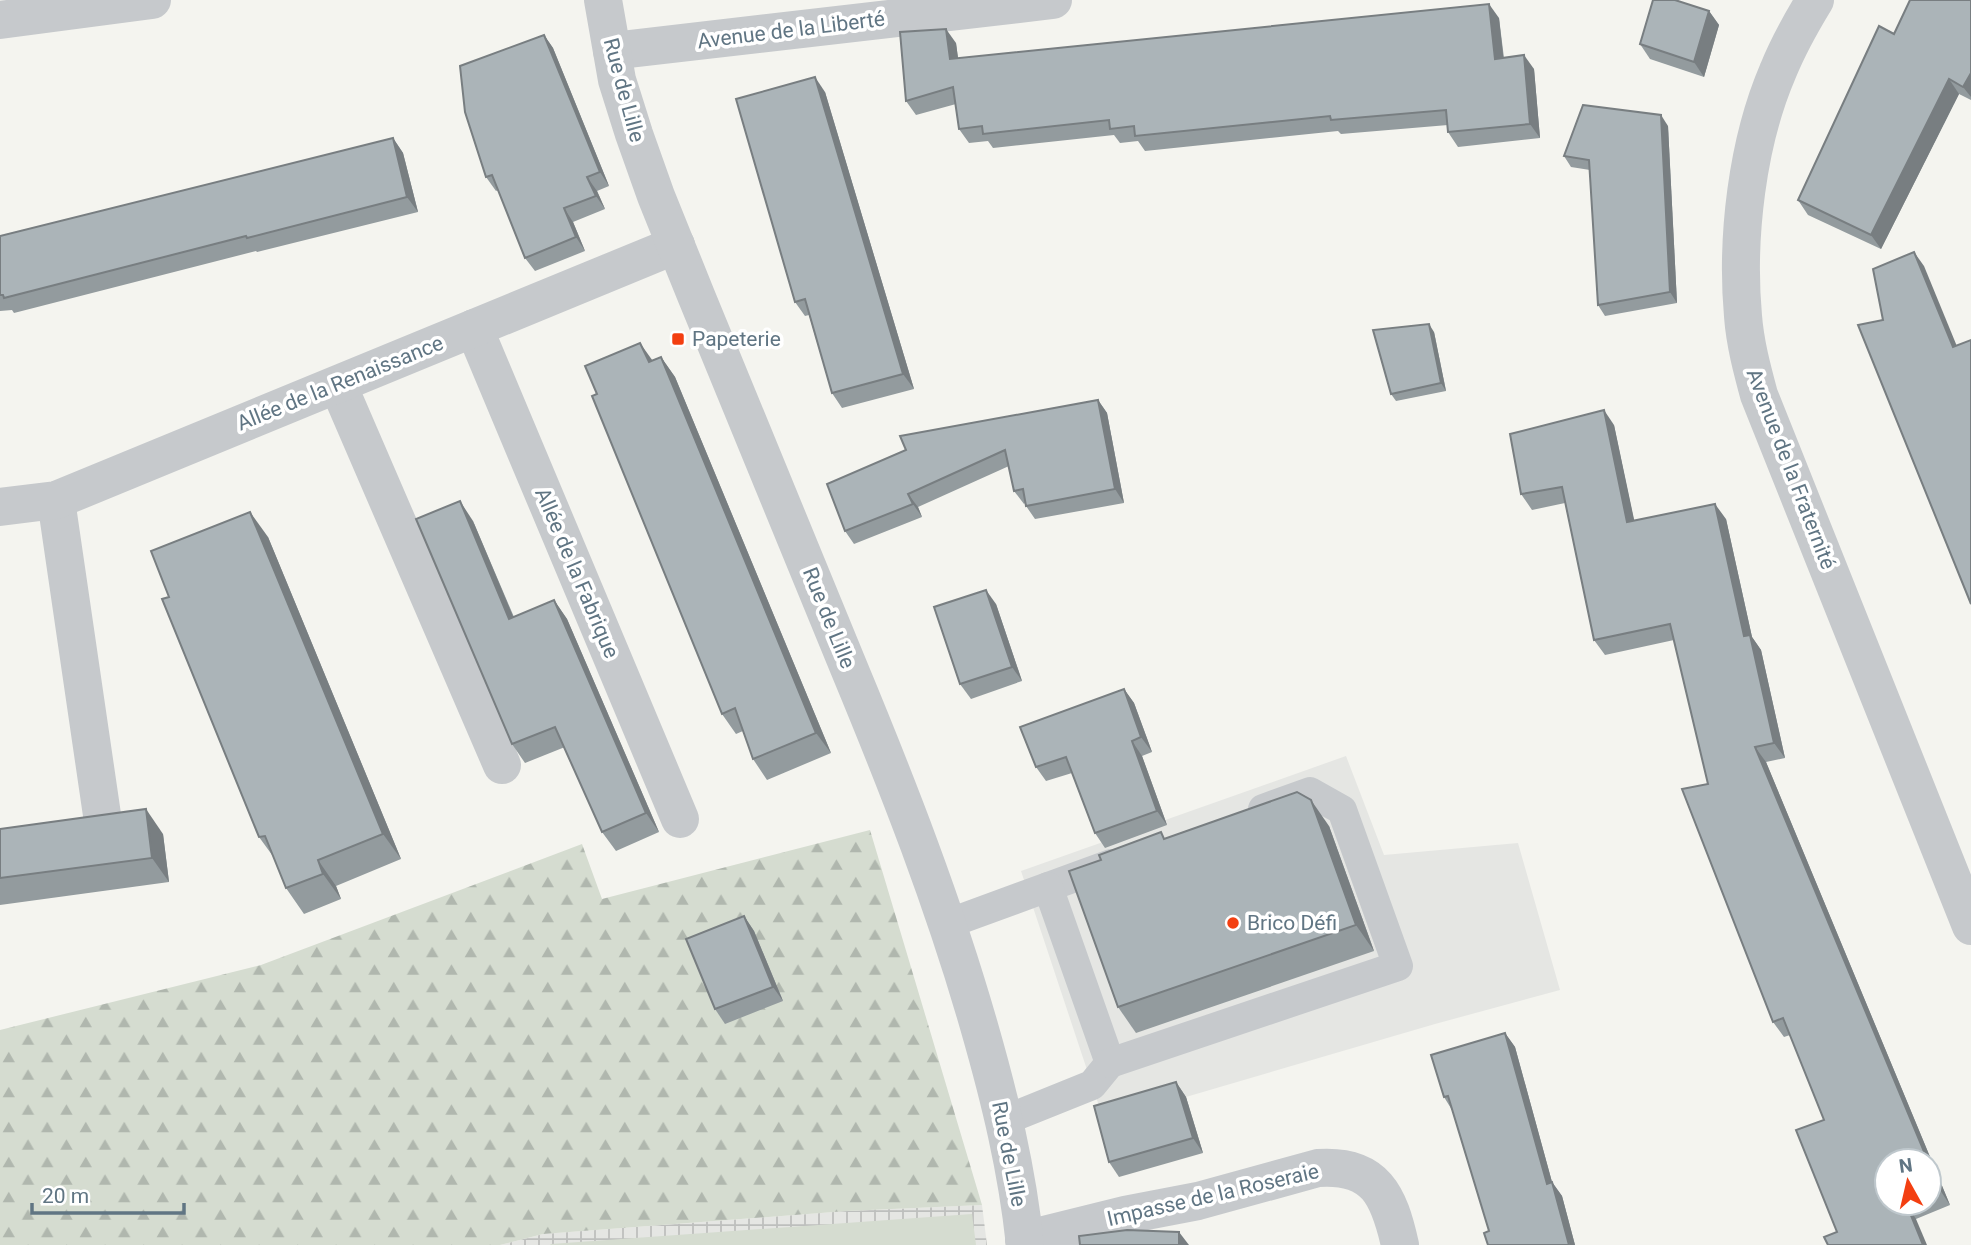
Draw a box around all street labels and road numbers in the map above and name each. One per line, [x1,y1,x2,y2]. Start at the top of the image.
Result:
street label: Avenue de la Liberté [696,7,886,53]
street label: Rue de Lille [599,35,649,145]
street label: Allée de la Renaissance [233,331,447,435]
street label: Avenue de la Fraternité [1742,365,1840,573]
street label: Allée de la Fabrique [530,484,624,662]
street label: Rue de Lille [798,564,860,672]
street label: Rue de Lille [987,1099,1031,1209]
street label: Impasse de la Roseraie [1105,1159,1321,1231]

